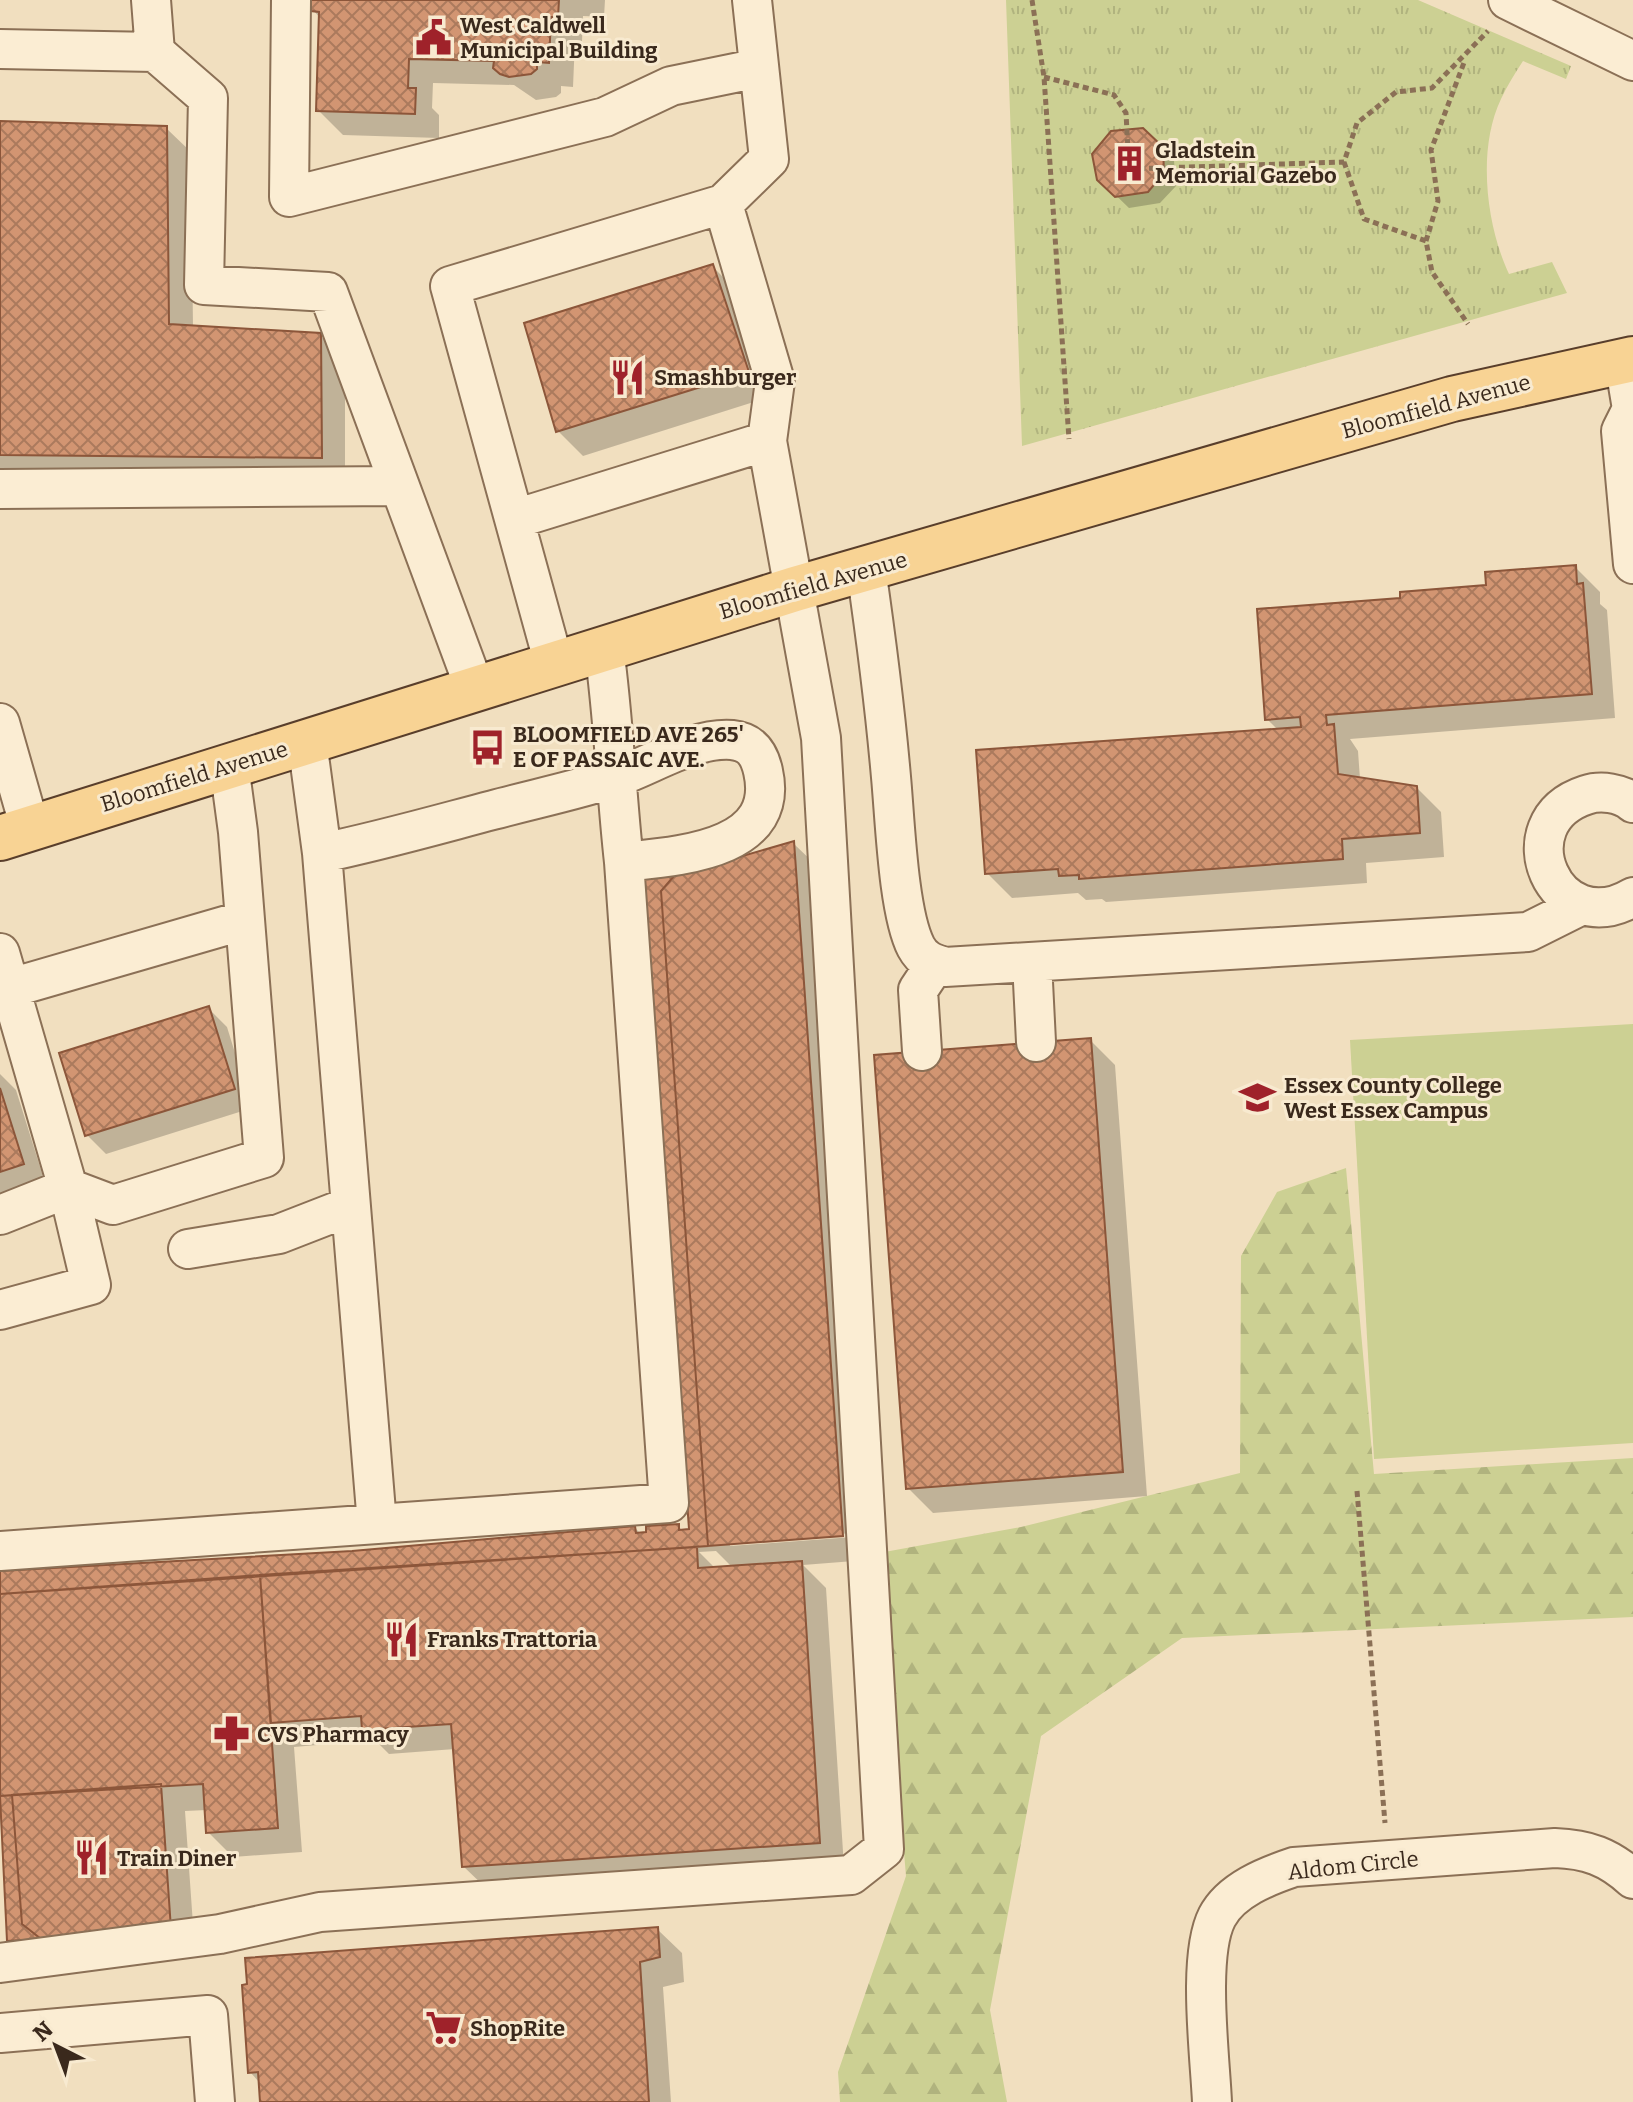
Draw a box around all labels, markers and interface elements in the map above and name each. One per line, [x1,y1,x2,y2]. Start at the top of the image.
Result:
place label: West Caldwell Municipal Building [460,12,658,64]
public building icon: West Caldwell Municipal Building [415,19,453,57]
place label: Gladstein Memorial Gazebo [1155,137,1337,189]
building icon: Gladstein Memorial Gazebo [1110,144,1148,182]
restaurant icon: Smashburger [609,358,647,396]
place label: Smashburger [654,364,797,391]
street label: Bloomfield Avenue [1339,368,1533,445]
street label: Bloomfield Avenue [716,546,910,625]
place label: BLOOMFIELD AVE 265' E OF PASSAIC AVE. [513,721,744,773]
bus stop icon: BLOOMFIELD AVE 265' E OF PASSAIC AVE. [468,728,506,766]
street label: Bloomfield Avenue [97,735,291,818]
place label: Essex County College West Essex Campus [1284,1072,1502,1124]
school or university icon: Essex County College West Essex Campus [1239,1079,1277,1117]
restaurant icon: Franks Trattoria [382,1620,420,1658]
place label: Franks Trattoria [427,1626,598,1653]
pharmacy icon: CVS Pharmacy [212,1715,250,1753]
place label: CVS Pharmacy [257,1721,410,1748]
restaurant icon: Train Diner [72,1839,110,1877]
place label: Train Diner [117,1845,237,1872]
street label: Aldom Circle [1286,1845,1420,1886]
north arrow [16,2006,96,2086]
supermarket icon: ShopRite [425,2009,463,2047]
place label: ShopRite [470,2015,565,2042]
text: N [28,2016,58,2047]

